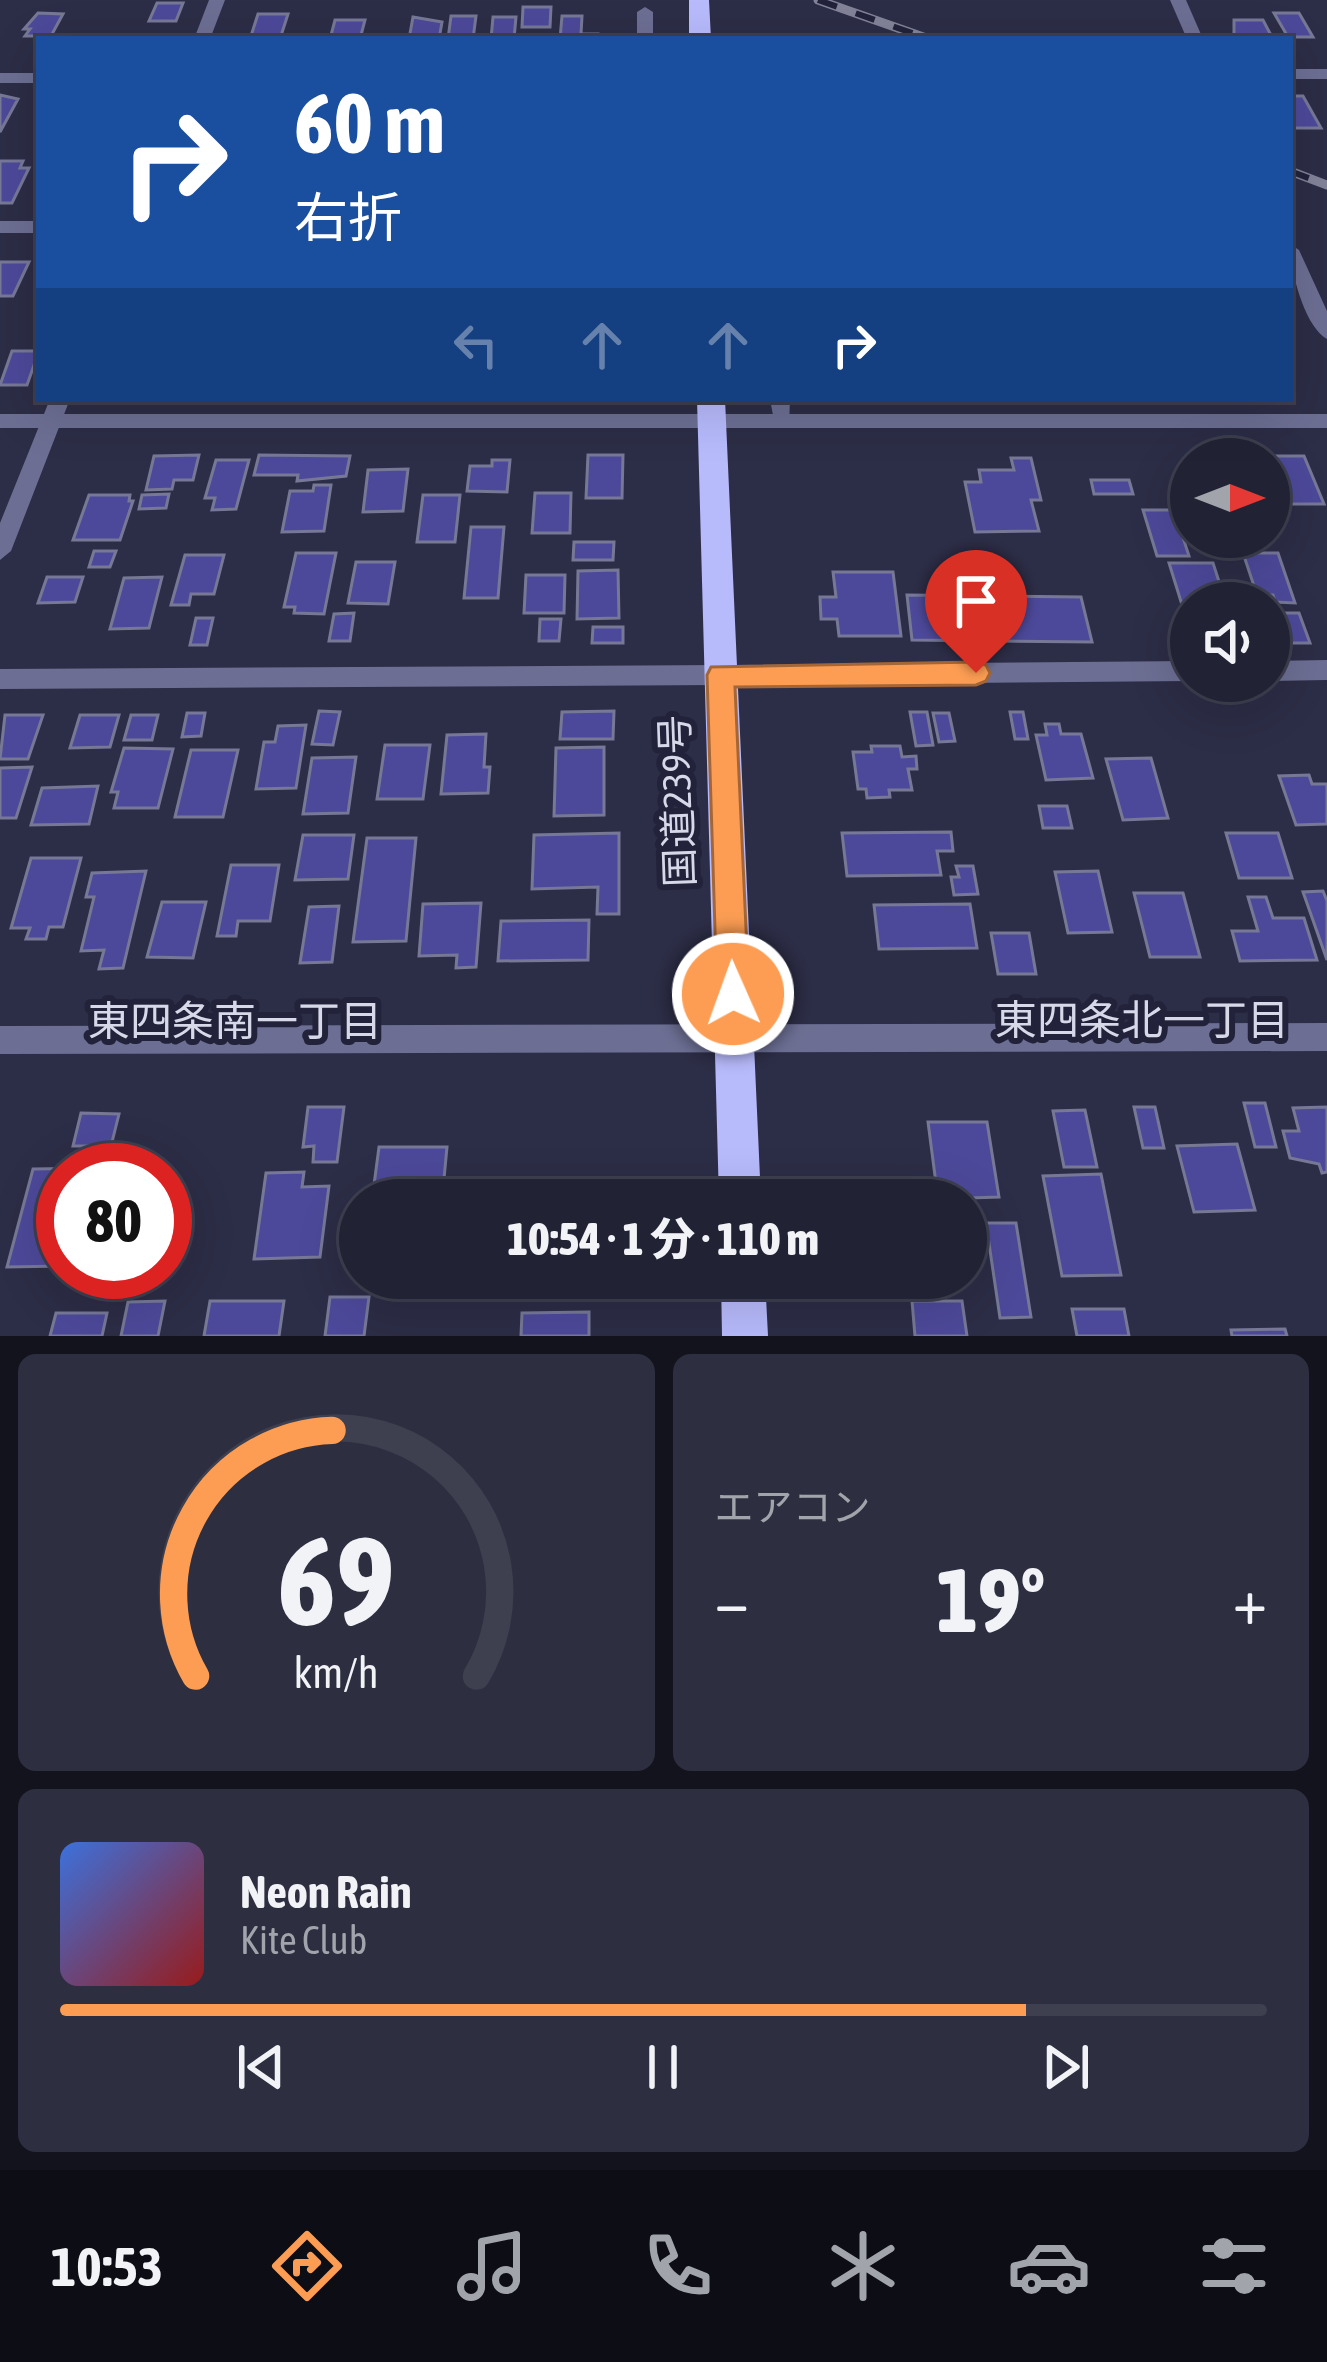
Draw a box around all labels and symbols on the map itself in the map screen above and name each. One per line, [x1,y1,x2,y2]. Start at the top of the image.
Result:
north arrow [1170,438,1290,558]
pin [925,550,1027,673]
street label: 国道239号 [652,714,702,888]
position arrow [670,931,796,1057]
district label: 東四条北一丁目 [995,996,1289,1044]
district label: 東四条南一丁目 [88,997,382,1045]
speed limit sign: 80 [36,1143,192,1299]

